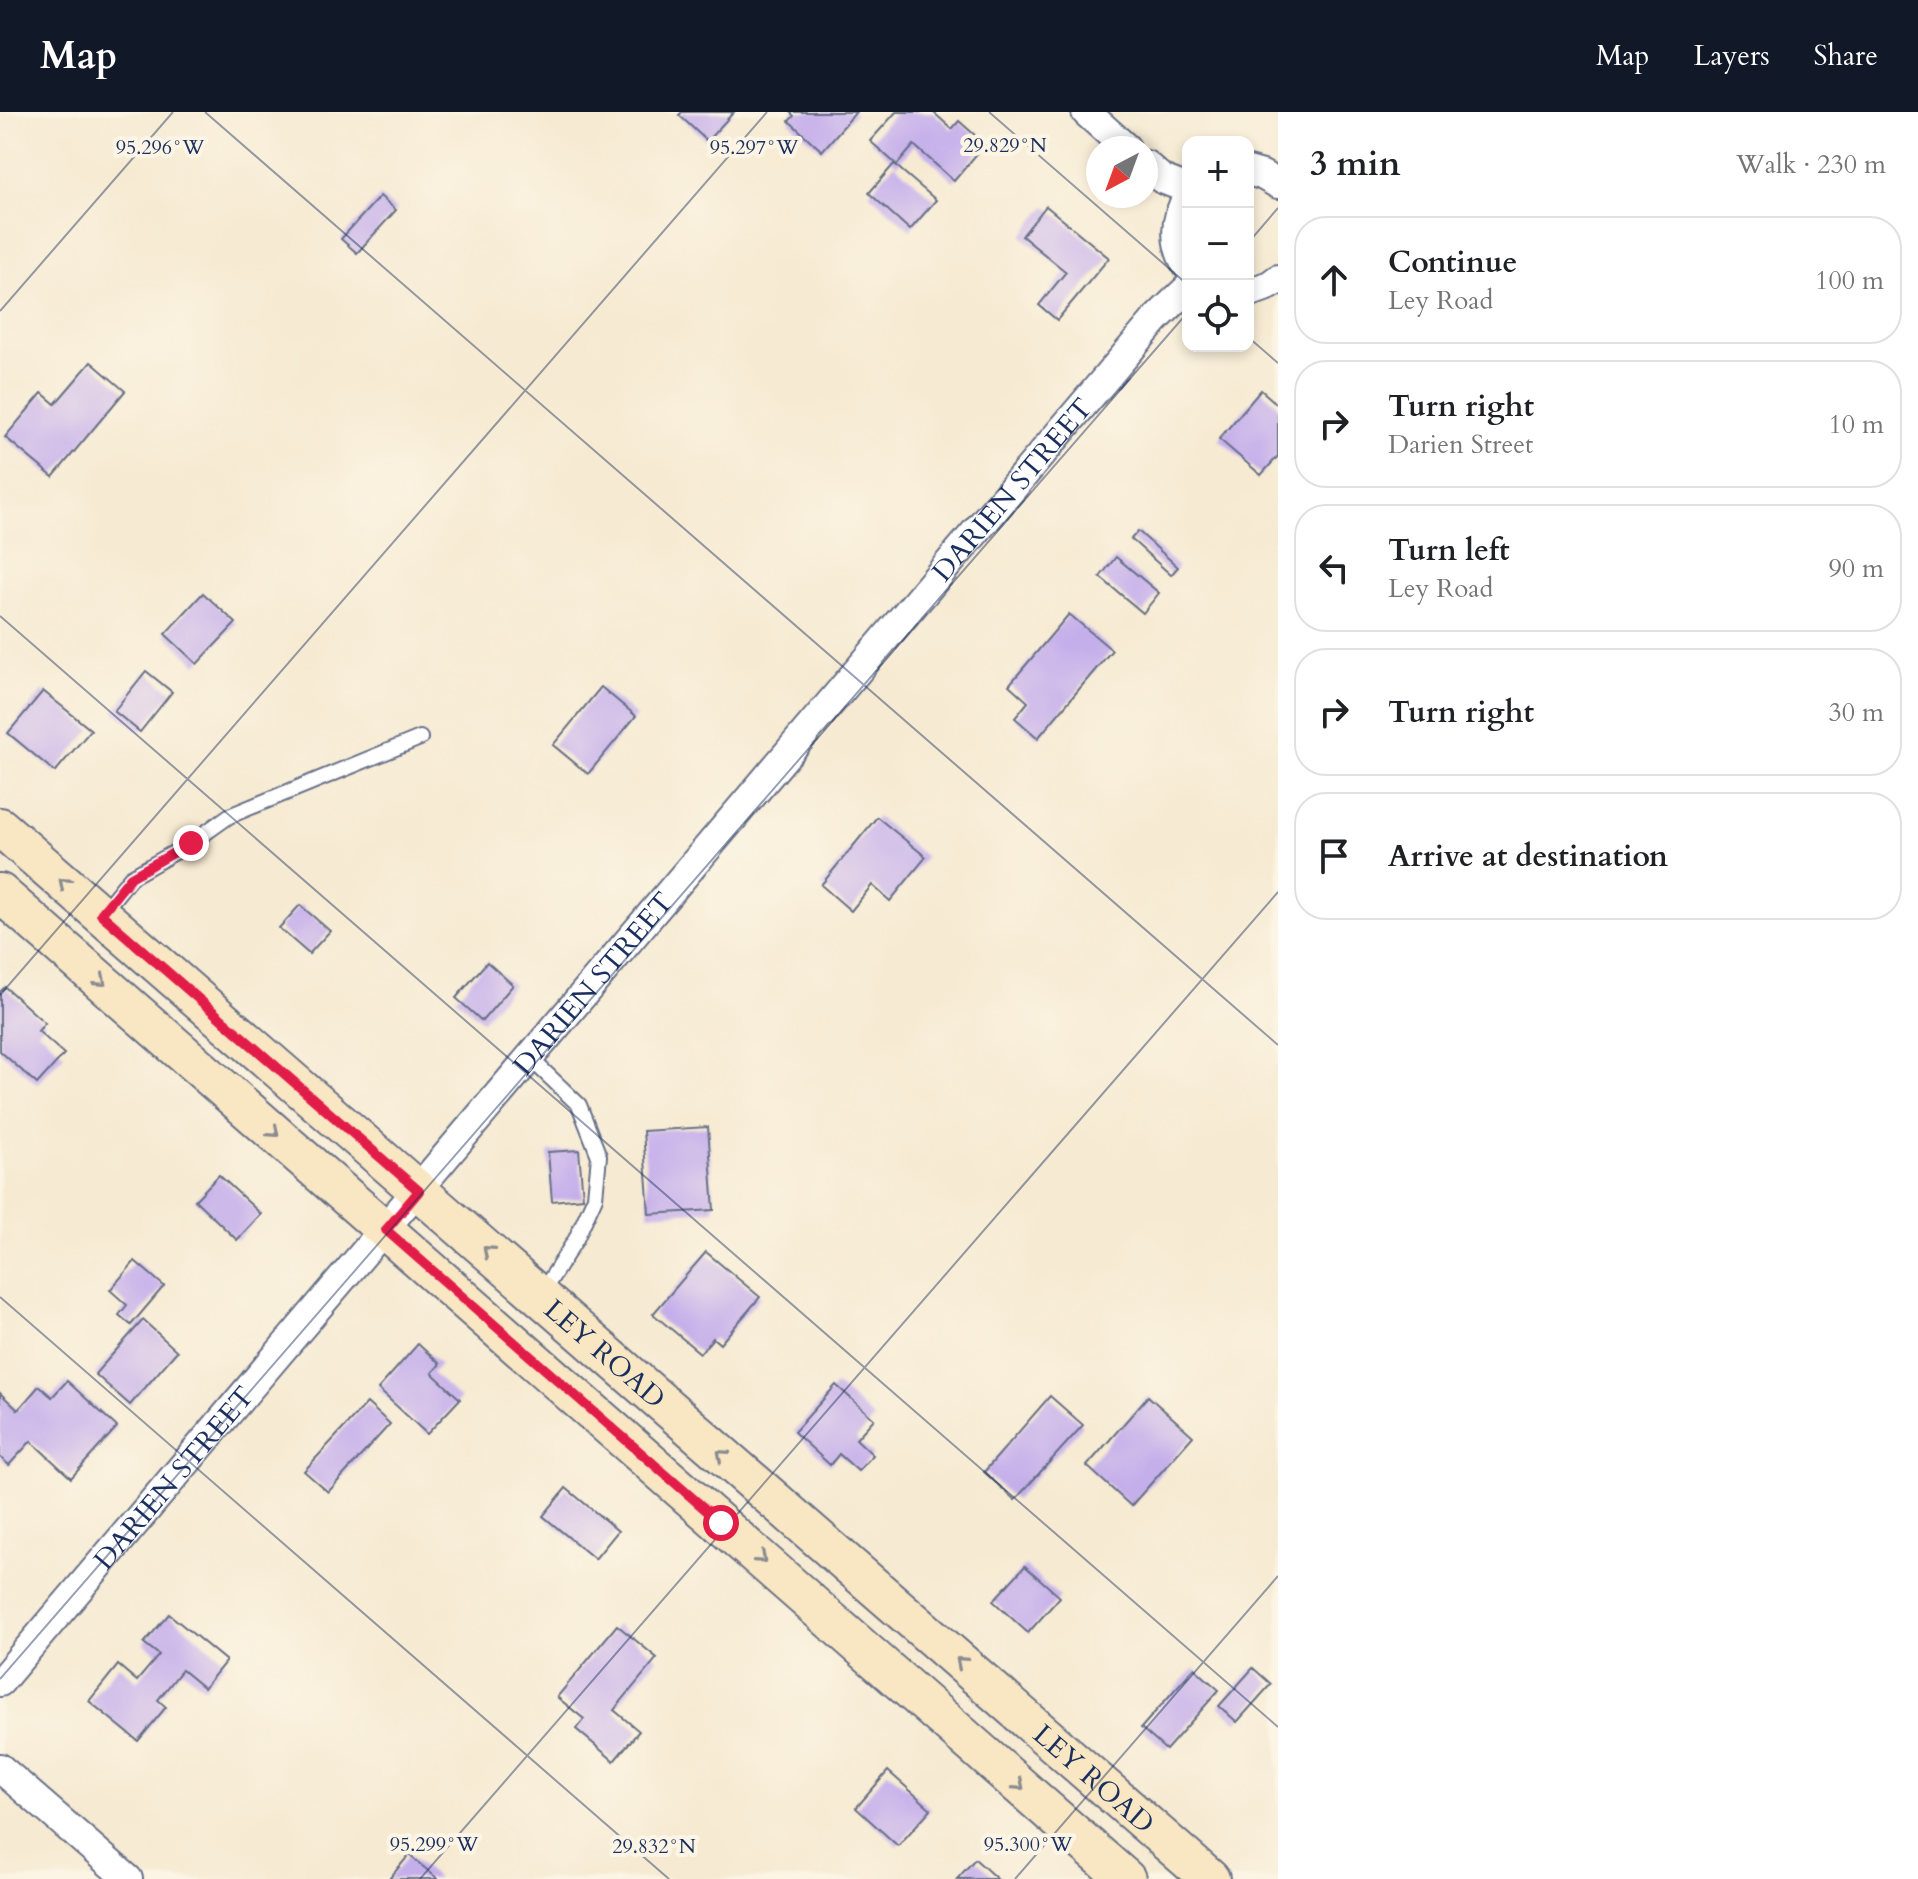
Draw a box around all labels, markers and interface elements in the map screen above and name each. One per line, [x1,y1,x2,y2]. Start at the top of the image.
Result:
text: Map [40,30,117,82]
text: Map [1596,37,1649,75]
text: Layers [1693,37,1770,75]
text: Share [1814,37,1878,75]
text: 29.829°N [963,132,1047,159]
text: 95.296°W [116,134,205,161]
text: 95.297°W [710,134,799,161]
north arrow [1086,136,1158,208]
map controls [1182,136,1254,352]
button: + [1182,136,1254,208]
text: 3 min [1310,141,1401,187]
text: Walk · 230 m [1736,147,1886,182]
button: − [1182,208,1254,280]
text: Continue [1388,242,1517,283]
icon: ahead [1312,258,1356,302]
text: 100 m [1815,263,1884,298]
button: locate [1182,280,1254,352]
text: Ley Road [1388,283,1493,318]
text: Turn right [1388,386,1534,427]
street label: DARIEN STREET [924,390,1101,590]
icon: right [1312,402,1356,446]
text: 10 m [1828,407,1884,442]
text: Darien Street [1388,427,1533,462]
text: Turn left [1388,530,1510,571]
icon: left [1312,546,1356,590]
text: 90 m [1828,551,1884,586]
text: Ley Road [1388,571,1493,606]
icon: right [1312,690,1356,734]
text: Turn right [1388,692,1534,733]
text: 30 m [1828,695,1884,730]
route end [173,825,209,861]
icon: arrive [1312,834,1356,878]
text: Arrive at destination [1388,836,1668,877]
one-way arrow [58,878,73,892]
street label: DARIEN STREET [505,884,682,1084]
one-way arrow [92,971,107,986]
one-way arrow [265,1122,280,1137]
one-way arrow [483,1246,498,1261]
street label: LEY ROAD [536,1291,673,1417]
street label: DARIEN STREET [85,1378,263,1578]
one-way arrow [717,1450,732,1465]
route start [703,1505,739,1541]
one-way arrow [751,1548,766,1563]
one-way arrow [955,1657,970,1672]
street label: LEY ROAD [1025,1716,1162,1842]
one-way arrow [1009,1776,1024,1790]
text: 95.299°W [390,1831,479,1858]
text: 95.300°W [984,1831,1073,1858]
text: 29.832°N [612,1833,696,1860]

